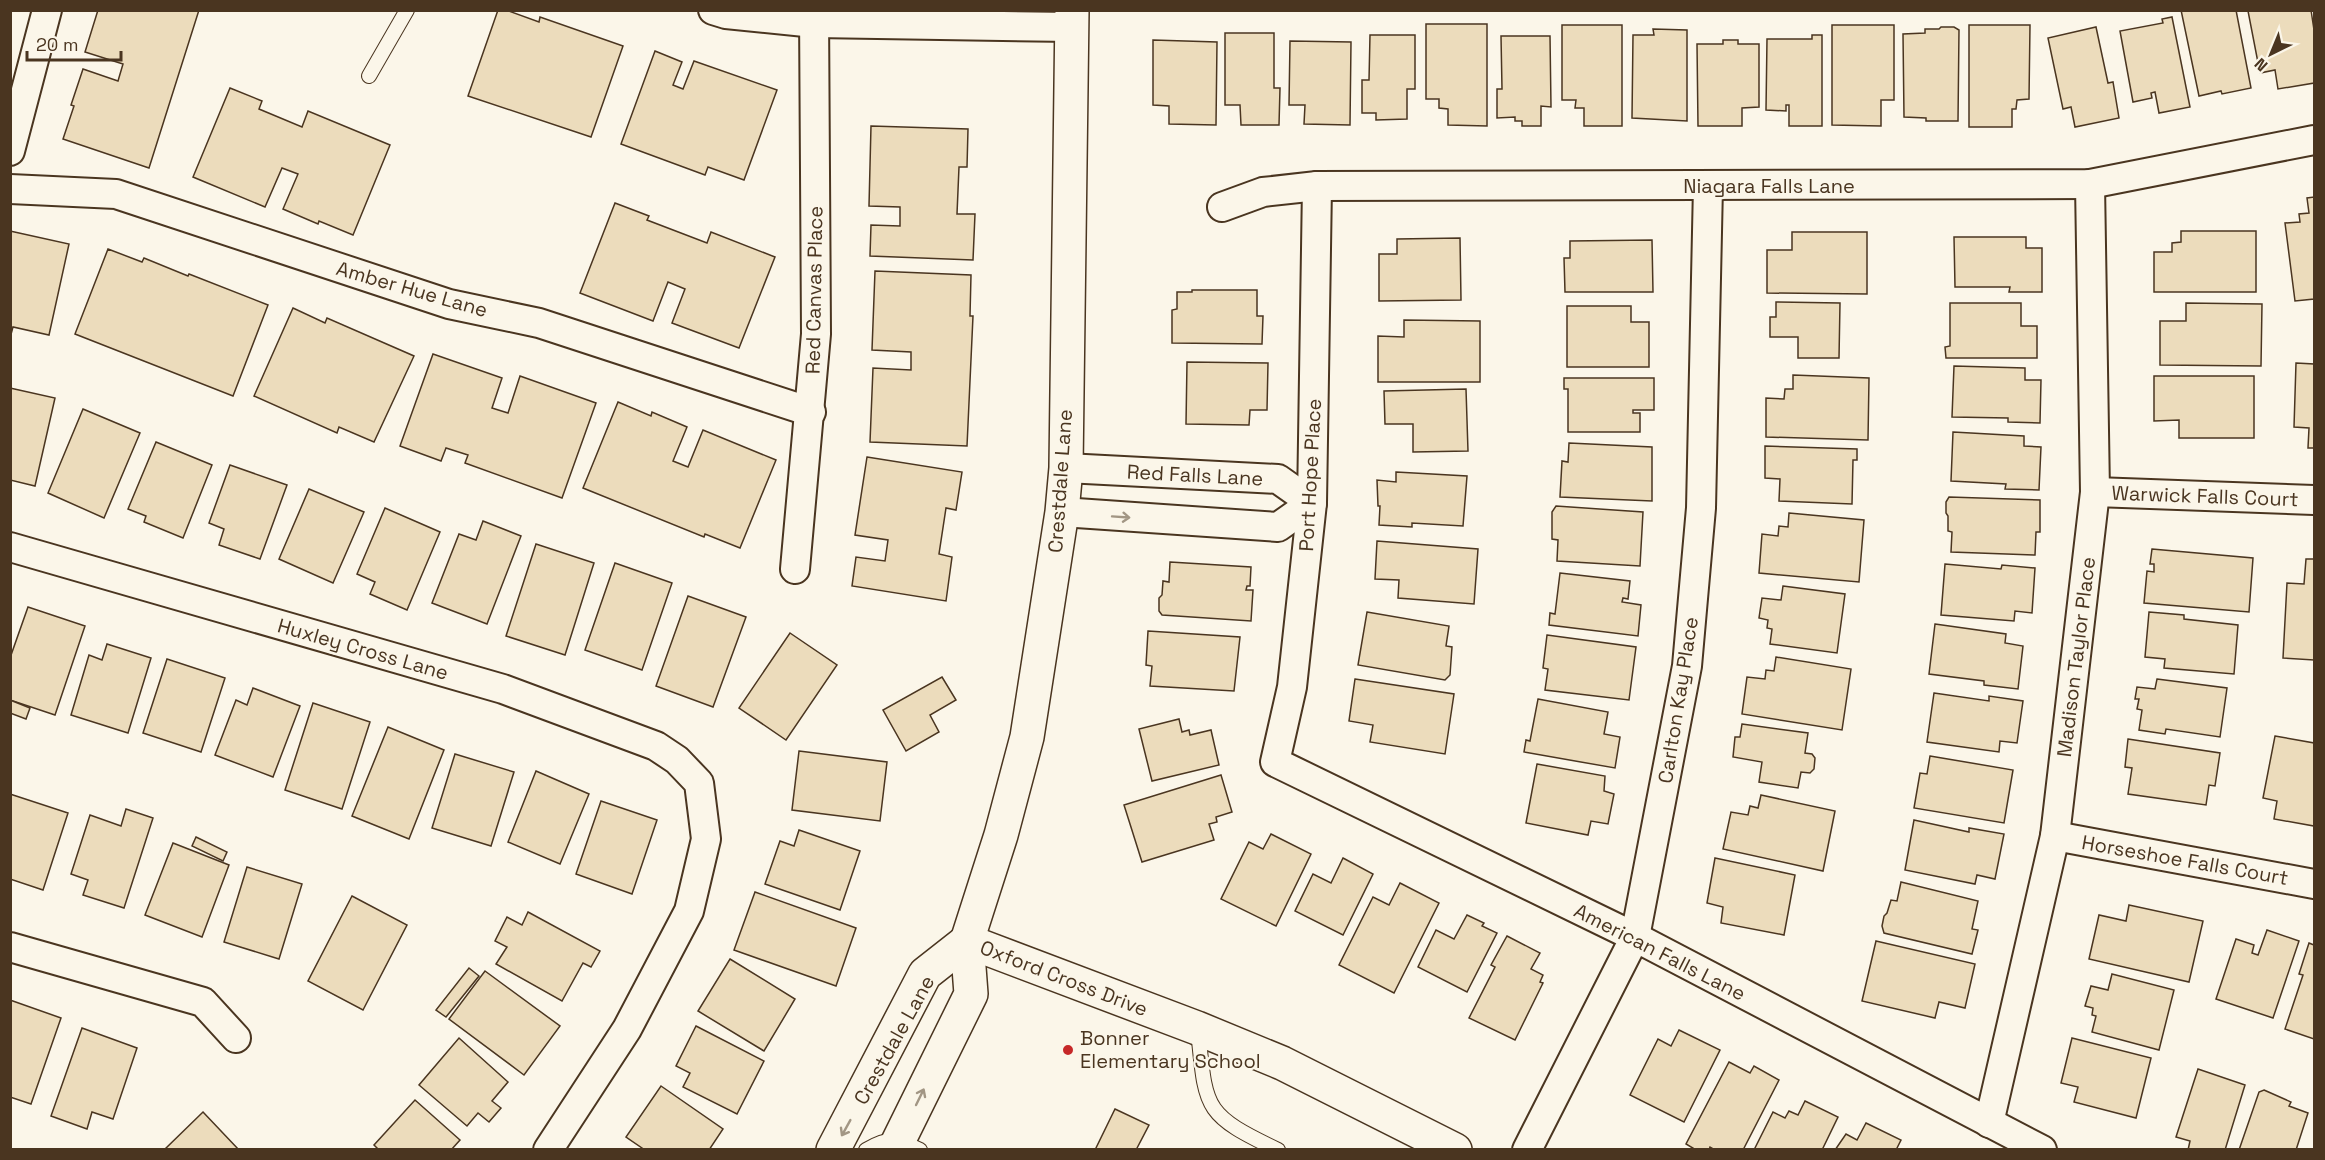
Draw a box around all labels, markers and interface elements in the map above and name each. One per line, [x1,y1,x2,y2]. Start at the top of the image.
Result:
scale bar [27,24,122,62]
north arrow [2241,24,2301,84]
text: 20 m [36,33,79,56]
text: N [2250,53,2272,76]
street label: Niagara Falls Lane [1683,173,1855,199]
street label: Red Canvas Place [800,206,828,374]
street label: Amber Hue Lane [333,255,491,323]
street label: Port Hope Place [1293,398,1327,552]
street label: Crestdale Lane [1042,408,1078,554]
street label: Red Falls Lane [1126,458,1264,492]
street label: Warwick Falls Court [2111,480,2299,512]
one-way arrow [1110,511,1130,522]
street label: Madison Taylor Place [2051,555,2101,759]
street label: Huxley Cross Lane [275,612,451,686]
street label: Carlton Kay Place [1652,615,1704,785]
street label: Horseshoe Falls Court [2080,829,2290,891]
street label: American Falls Lane [1570,897,1750,1007]
street label: Oxford Cross Drive [976,934,1152,1022]
street label: Crestdale Lane [848,971,940,1109]
place label: Bonner Elementary School [1080,1025,1261,1074]
marker: Bonner Elementary School [1061,1043,1075,1057]
one-way arrow [915,1089,927,1107]
one-way arrow [839,1119,851,1136]

